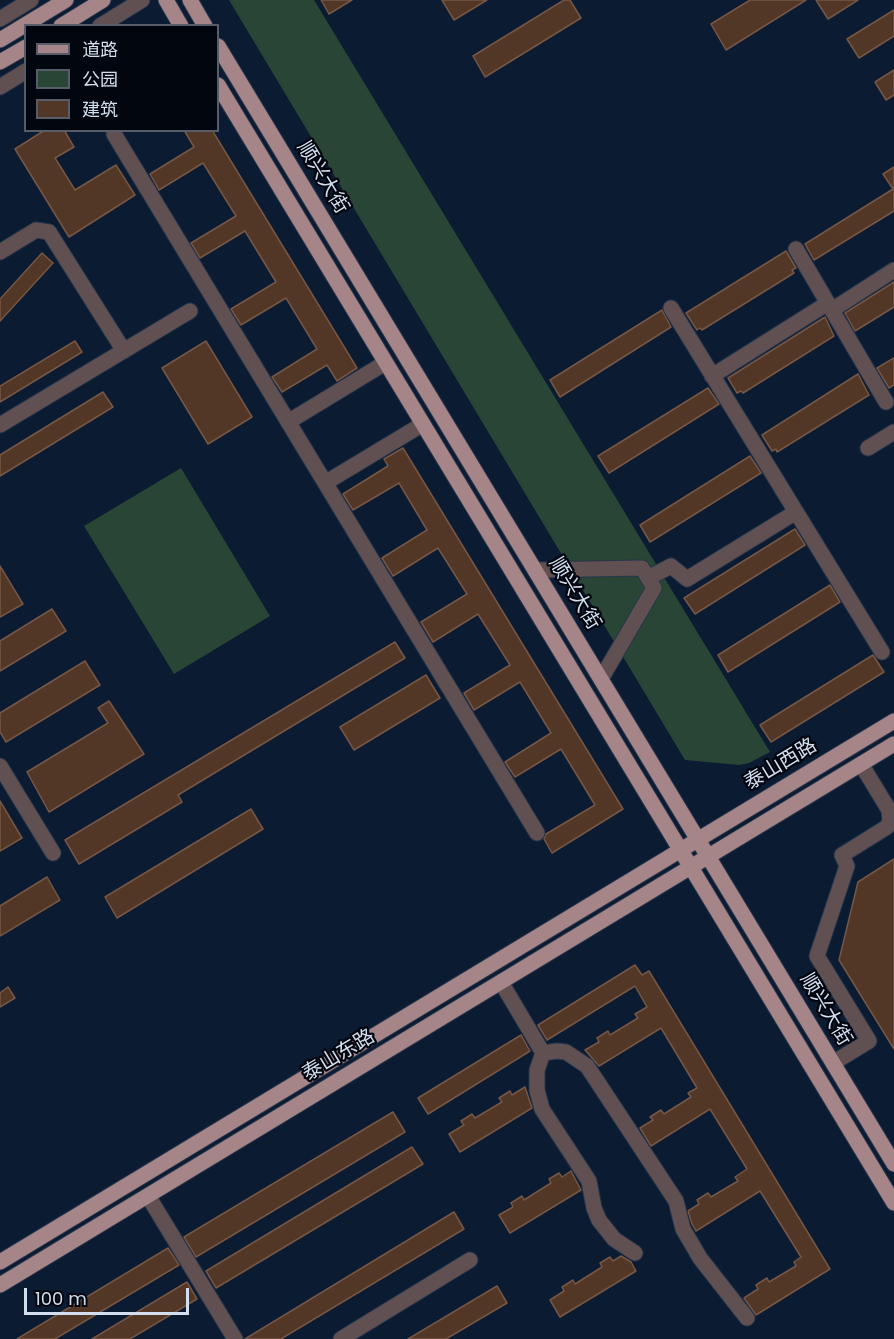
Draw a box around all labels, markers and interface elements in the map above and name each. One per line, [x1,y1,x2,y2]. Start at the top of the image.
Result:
legend [24,24,219,132]
text: 道路 [82,37,118,62]
text: 公园 [82,67,118,92]
text: 建筑 [82,97,118,122]
street label: 顺兴大街 [291,138,353,218]
street label: 顺兴大街 [543,554,605,634]
street label: 泰山西路 [741,734,821,796]
street label: 顺兴大街 [794,970,856,1050]
street label: 泰山东路 [299,1025,379,1087]
scale bar [27,1276,192,1314]
text: 100 m [35,1286,87,1311]

